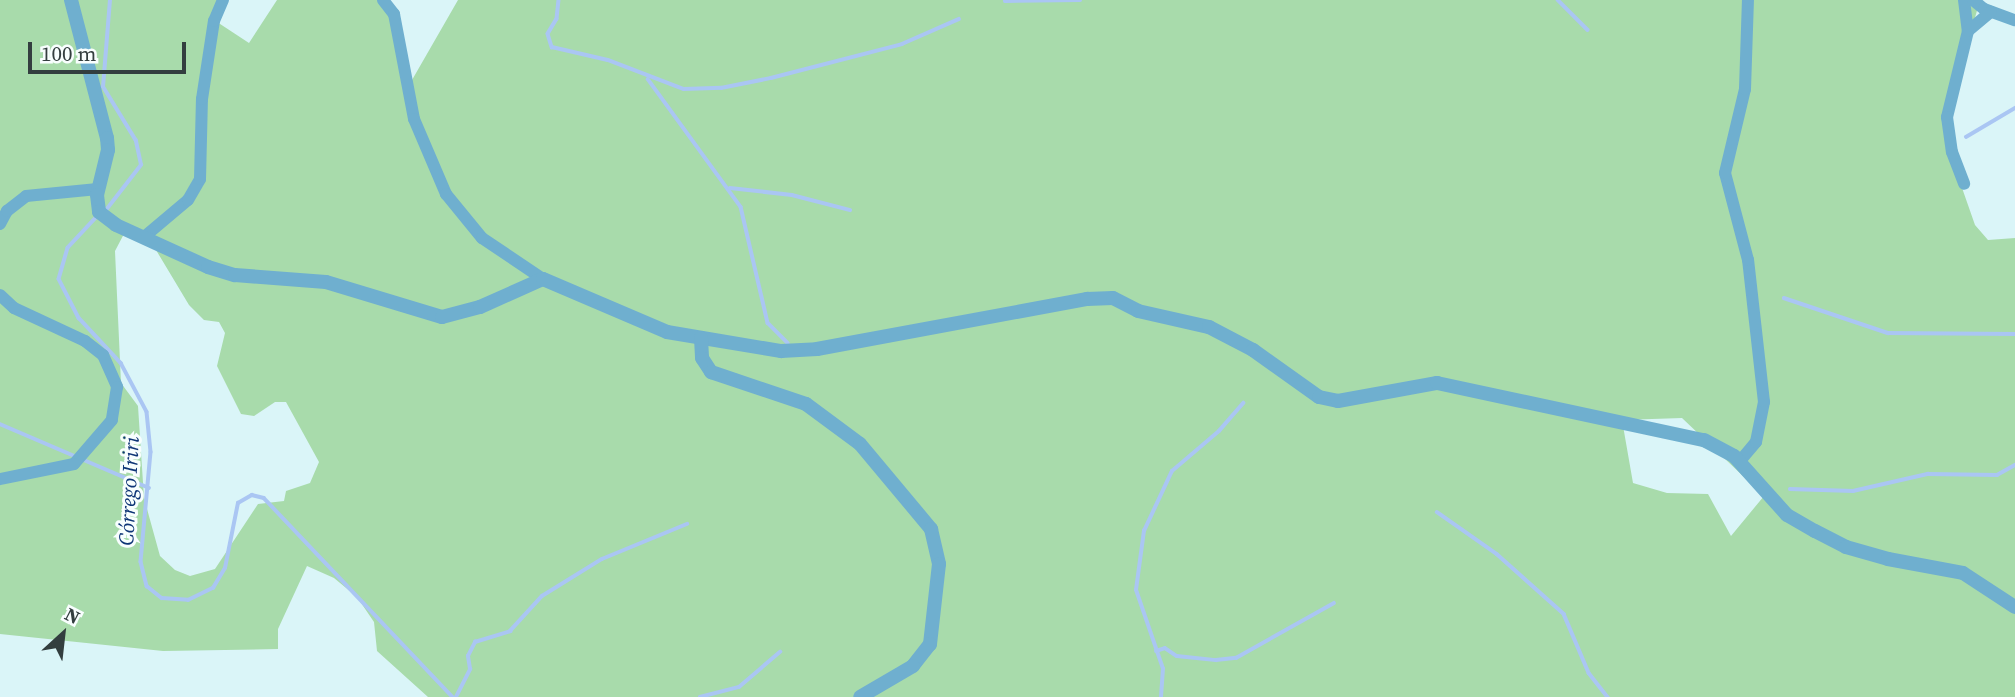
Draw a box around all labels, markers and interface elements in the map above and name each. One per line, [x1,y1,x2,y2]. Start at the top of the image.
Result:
scale bar [32,28,189,72]
text: 100 m [41,39,96,68]
water label: Córrego Iriri [114,436,144,546]
north arrow [28,599,98,669]
text: N [60,601,85,630]

